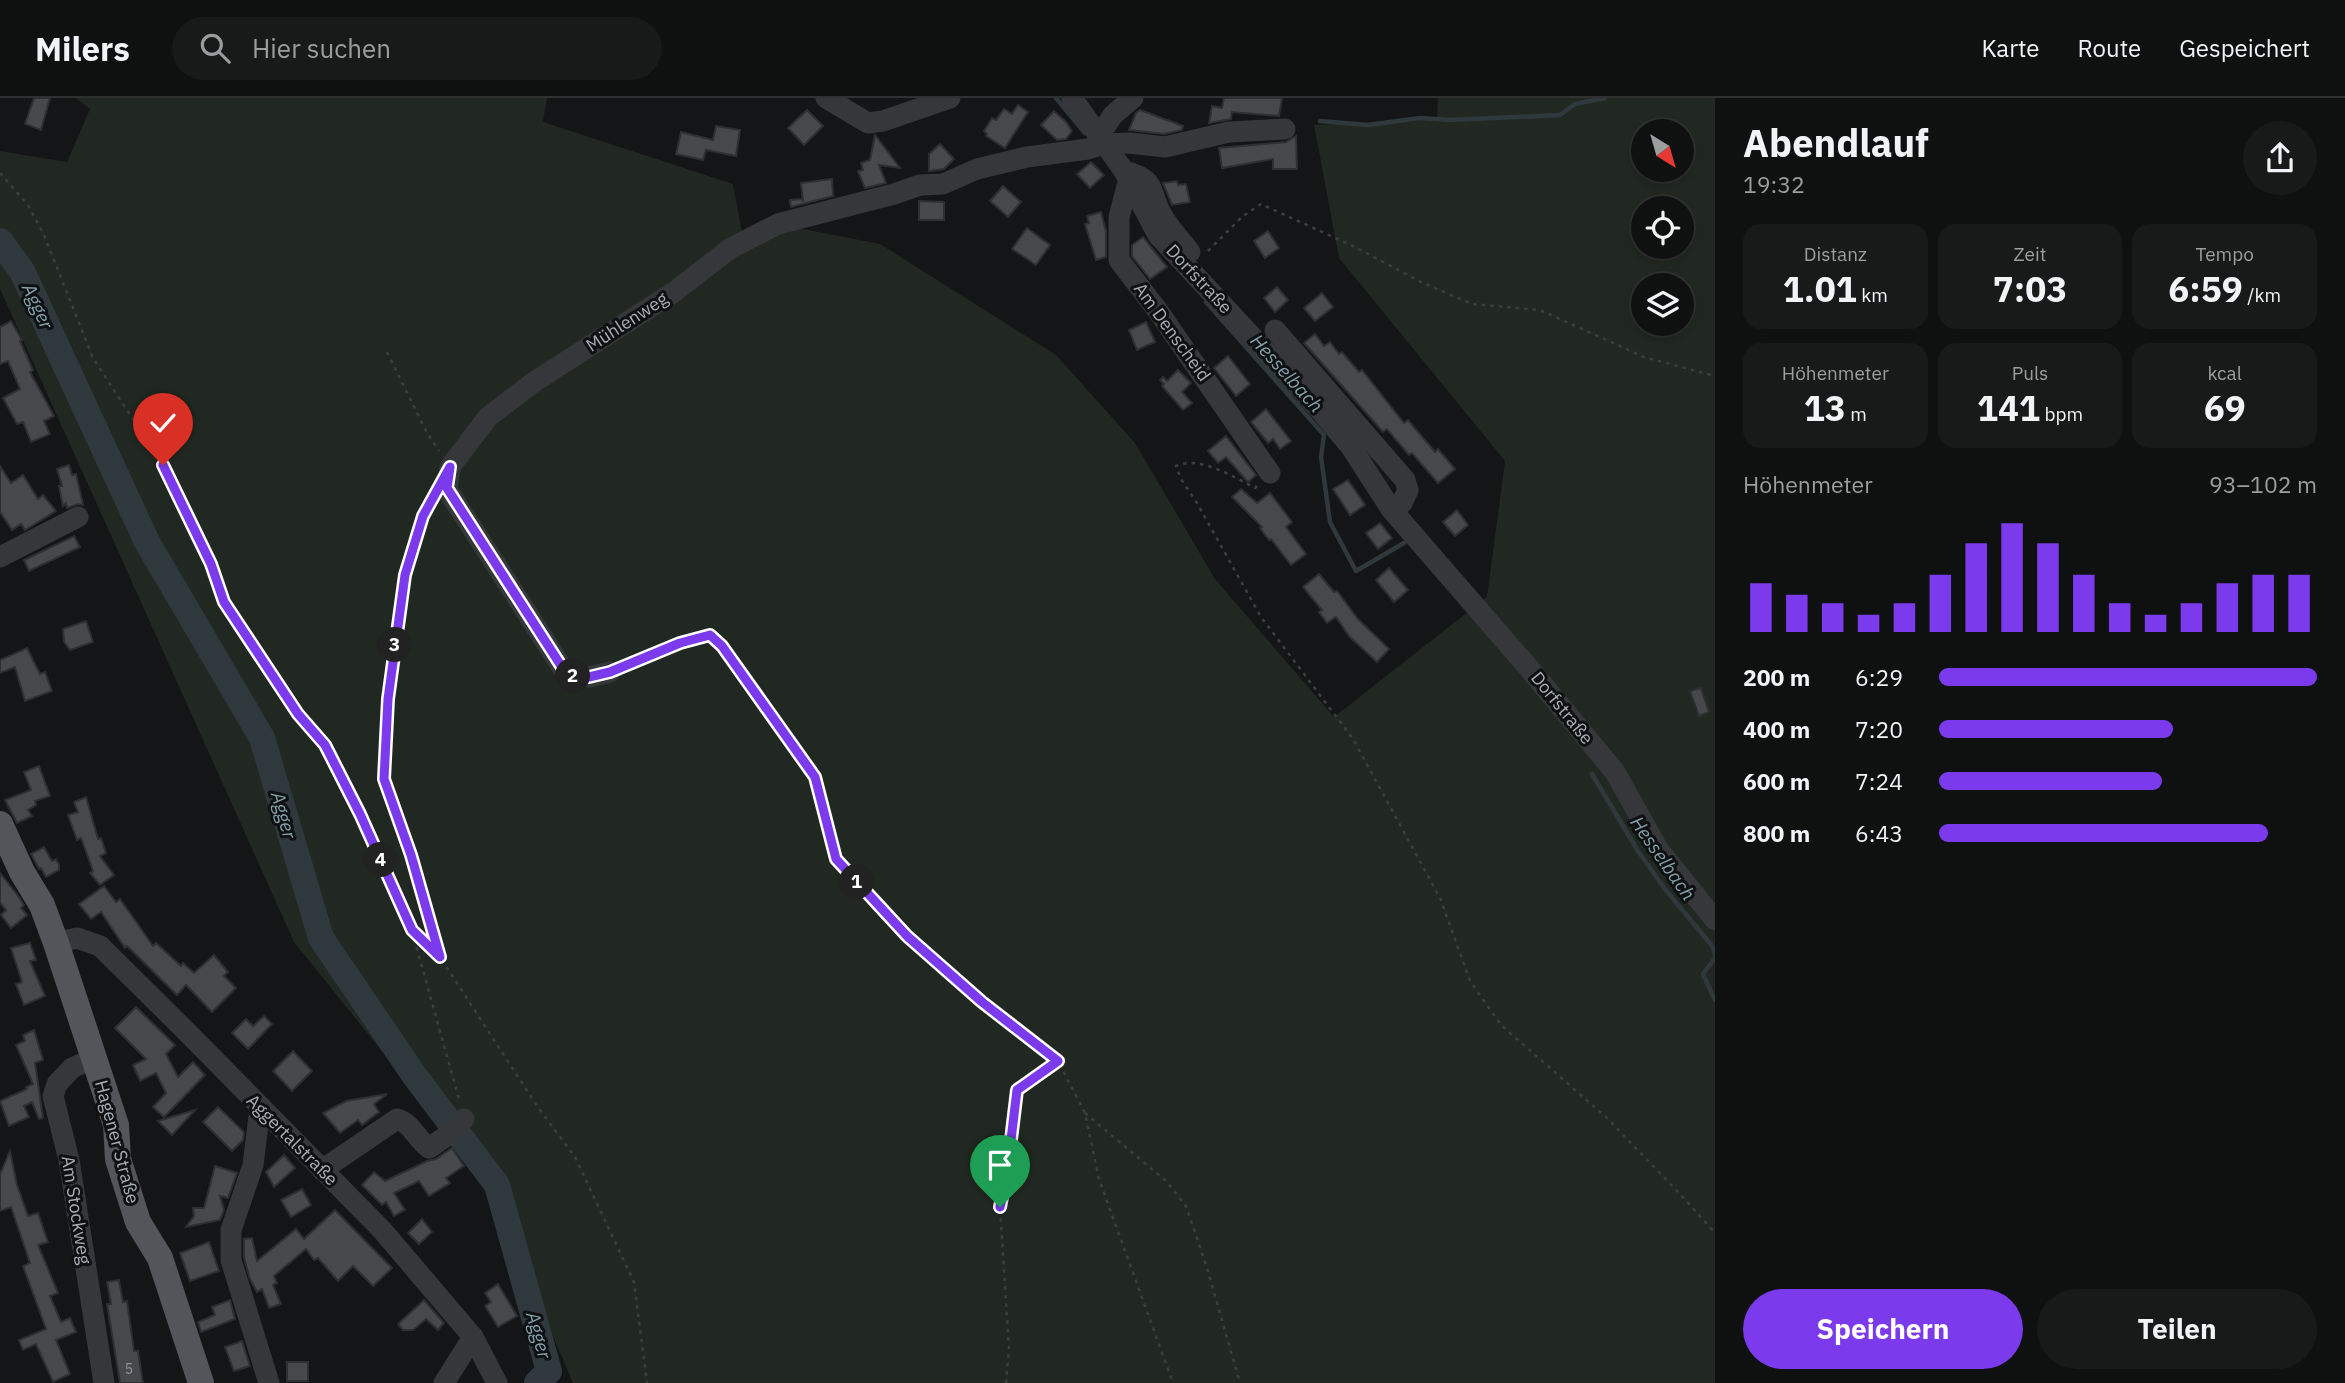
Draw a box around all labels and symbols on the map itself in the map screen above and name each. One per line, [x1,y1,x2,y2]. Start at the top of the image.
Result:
north arrow [1631,119,1694,182]
street label: Dorfstraße [1161,239,1238,318]
water label: Agger [17,278,59,334]
street label: Am Denscheid [1129,278,1216,386]
street label: Mühlenweg [581,286,672,357]
water label: Hesselbach [1246,329,1328,417]
pin [133,393,193,465]
pin: 3 [378,628,412,662]
pin: 2 [556,658,590,694]
street label: Dorfstraße [1526,667,1599,749]
water label: Agger [266,788,302,842]
water label: Hesselbach [1625,811,1701,905]
pin: 4 [364,842,398,878]
pin: 1 [840,864,874,900]
street label: Hagener Straße [90,1078,145,1206]
street label: Aggertalstraße [242,1089,343,1190]
pin [970,1135,1030,1207]
street label: Am Stockweg [57,1154,97,1267]
water label: Agger [521,1308,557,1362]
house number: 5 [125,1360,133,1378]

